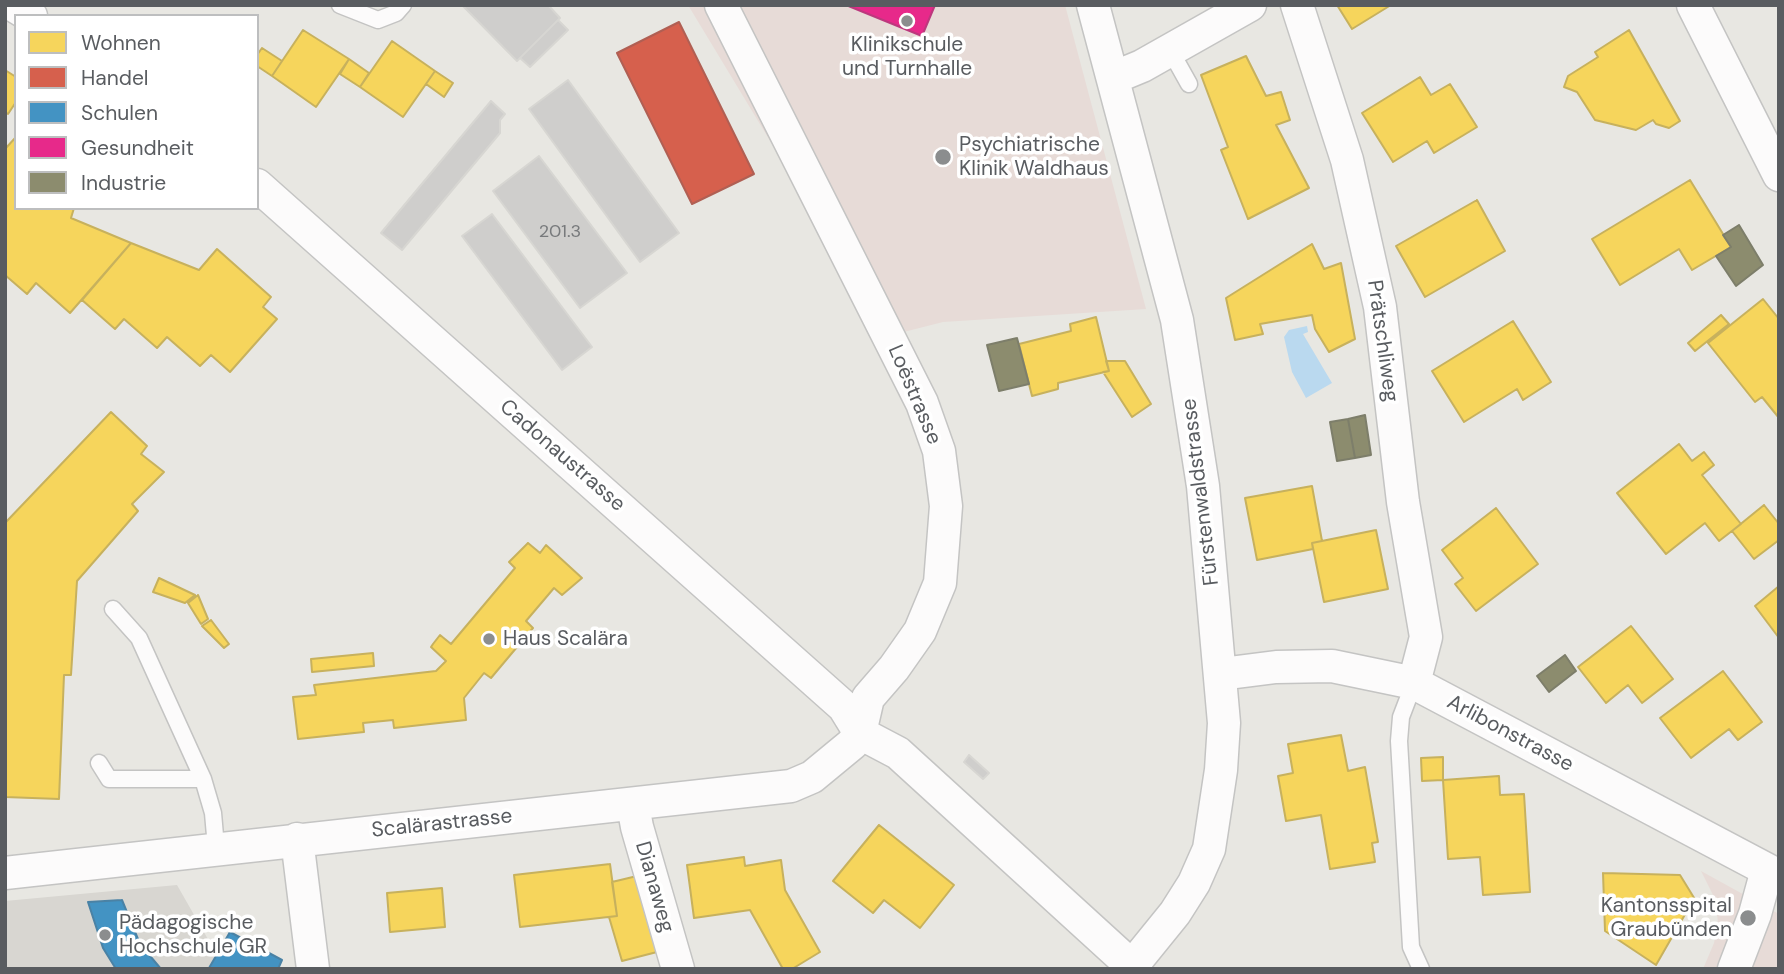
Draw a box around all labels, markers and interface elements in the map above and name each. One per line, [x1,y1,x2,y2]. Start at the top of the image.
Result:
marker: Klinikschule und Turnhalle [899,13,915,29]
legend [14,14,259,210]
text: Wohnen [81,29,161,57]
place label: Klinikschule und Turnhalle [842,32,972,82]
text: Handel [81,64,149,92]
text: Schulen [81,99,158,127]
place label: Psychiatrische Klinik Waldhaus [959,132,1109,182]
text: Gesundheit [81,134,194,162]
marker: Psychiatrische Klinik Waldhaus [933,147,953,167]
text: Industrie [81,169,166,197]
house number: 201.3 [539,221,581,243]
street label: Prätschliweg [1361,278,1403,404]
street label: Loëstrasse [882,342,946,448]
street label: Cadonaustrasse [494,395,630,517]
street label: Fürstenwaldstrasse [1177,397,1225,587]
place label: Haus Scalära [503,626,628,652]
marker: Haus Scalära [481,631,497,647]
street label: Arlibonstrasse [1442,690,1578,778]
street label: Scalärastrasse [370,804,514,844]
street label: Dianaweg [629,839,679,935]
place label: Kantonsspital Graubünden [1601,893,1732,943]
marker: Kantonsspital Graubünden [1738,908,1758,928]
place label: Pädagogische Hochschule GR [119,910,267,960]
marker: Pädagogische Hochschule GR [97,927,113,943]

